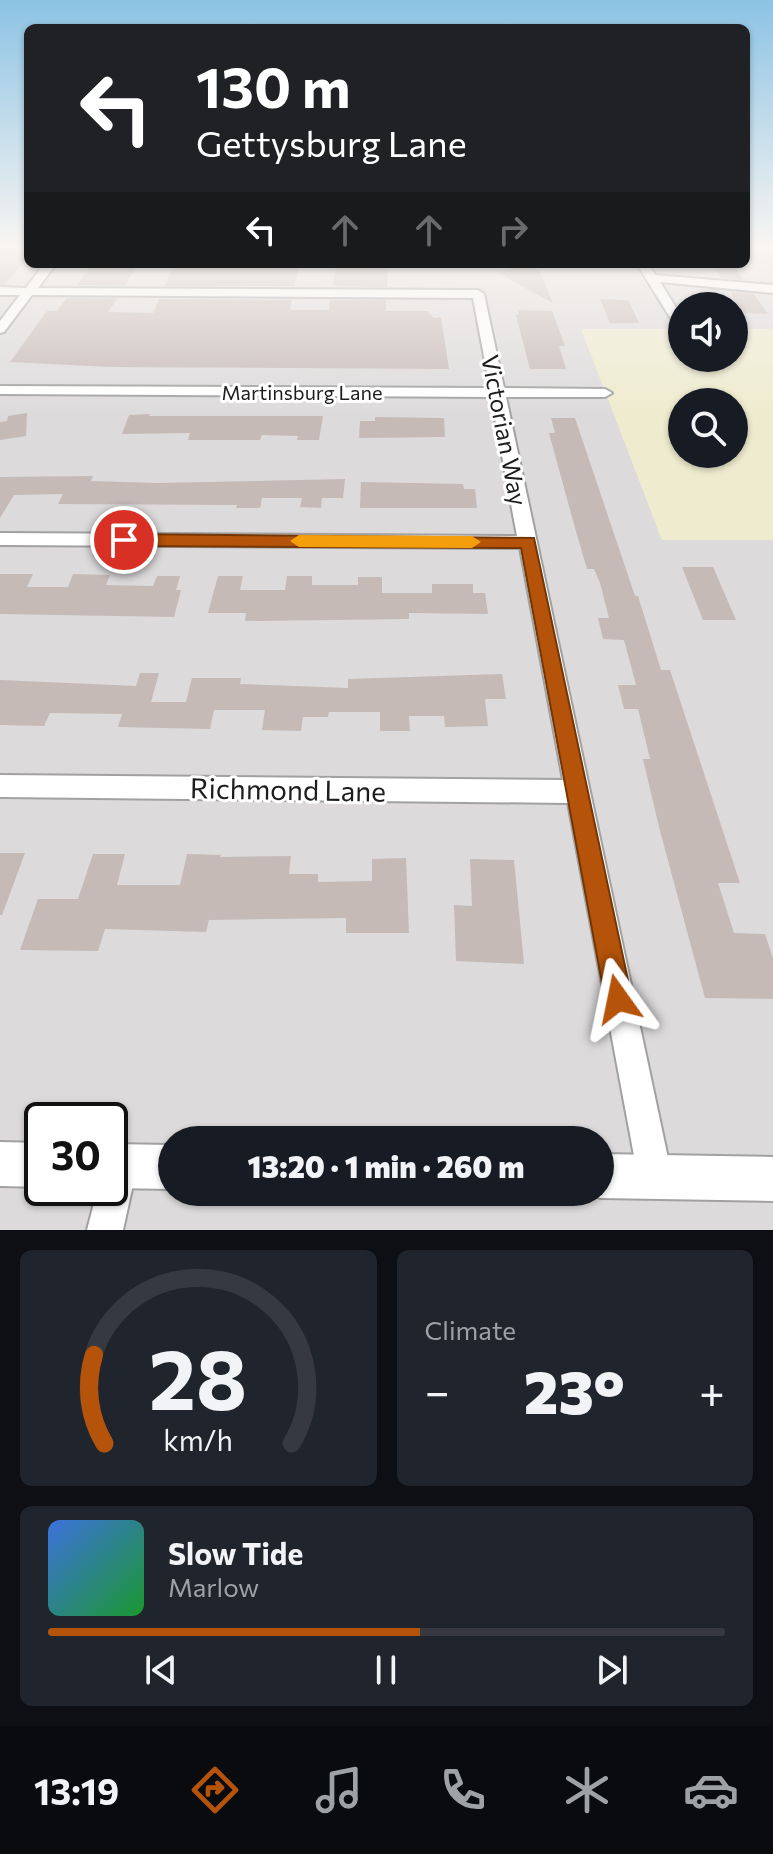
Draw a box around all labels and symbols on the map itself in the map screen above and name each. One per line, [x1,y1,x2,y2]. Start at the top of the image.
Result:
street label: Victorian Way [476,352,534,508]
street label: Martinsburg Lane [222,380,382,404]
pin [90,506,158,574]
street label: Richmond Lane [190,770,386,808]
position arrow [576,957,660,1041]
speed limit sign: 30 [24,1102,128,1206]

